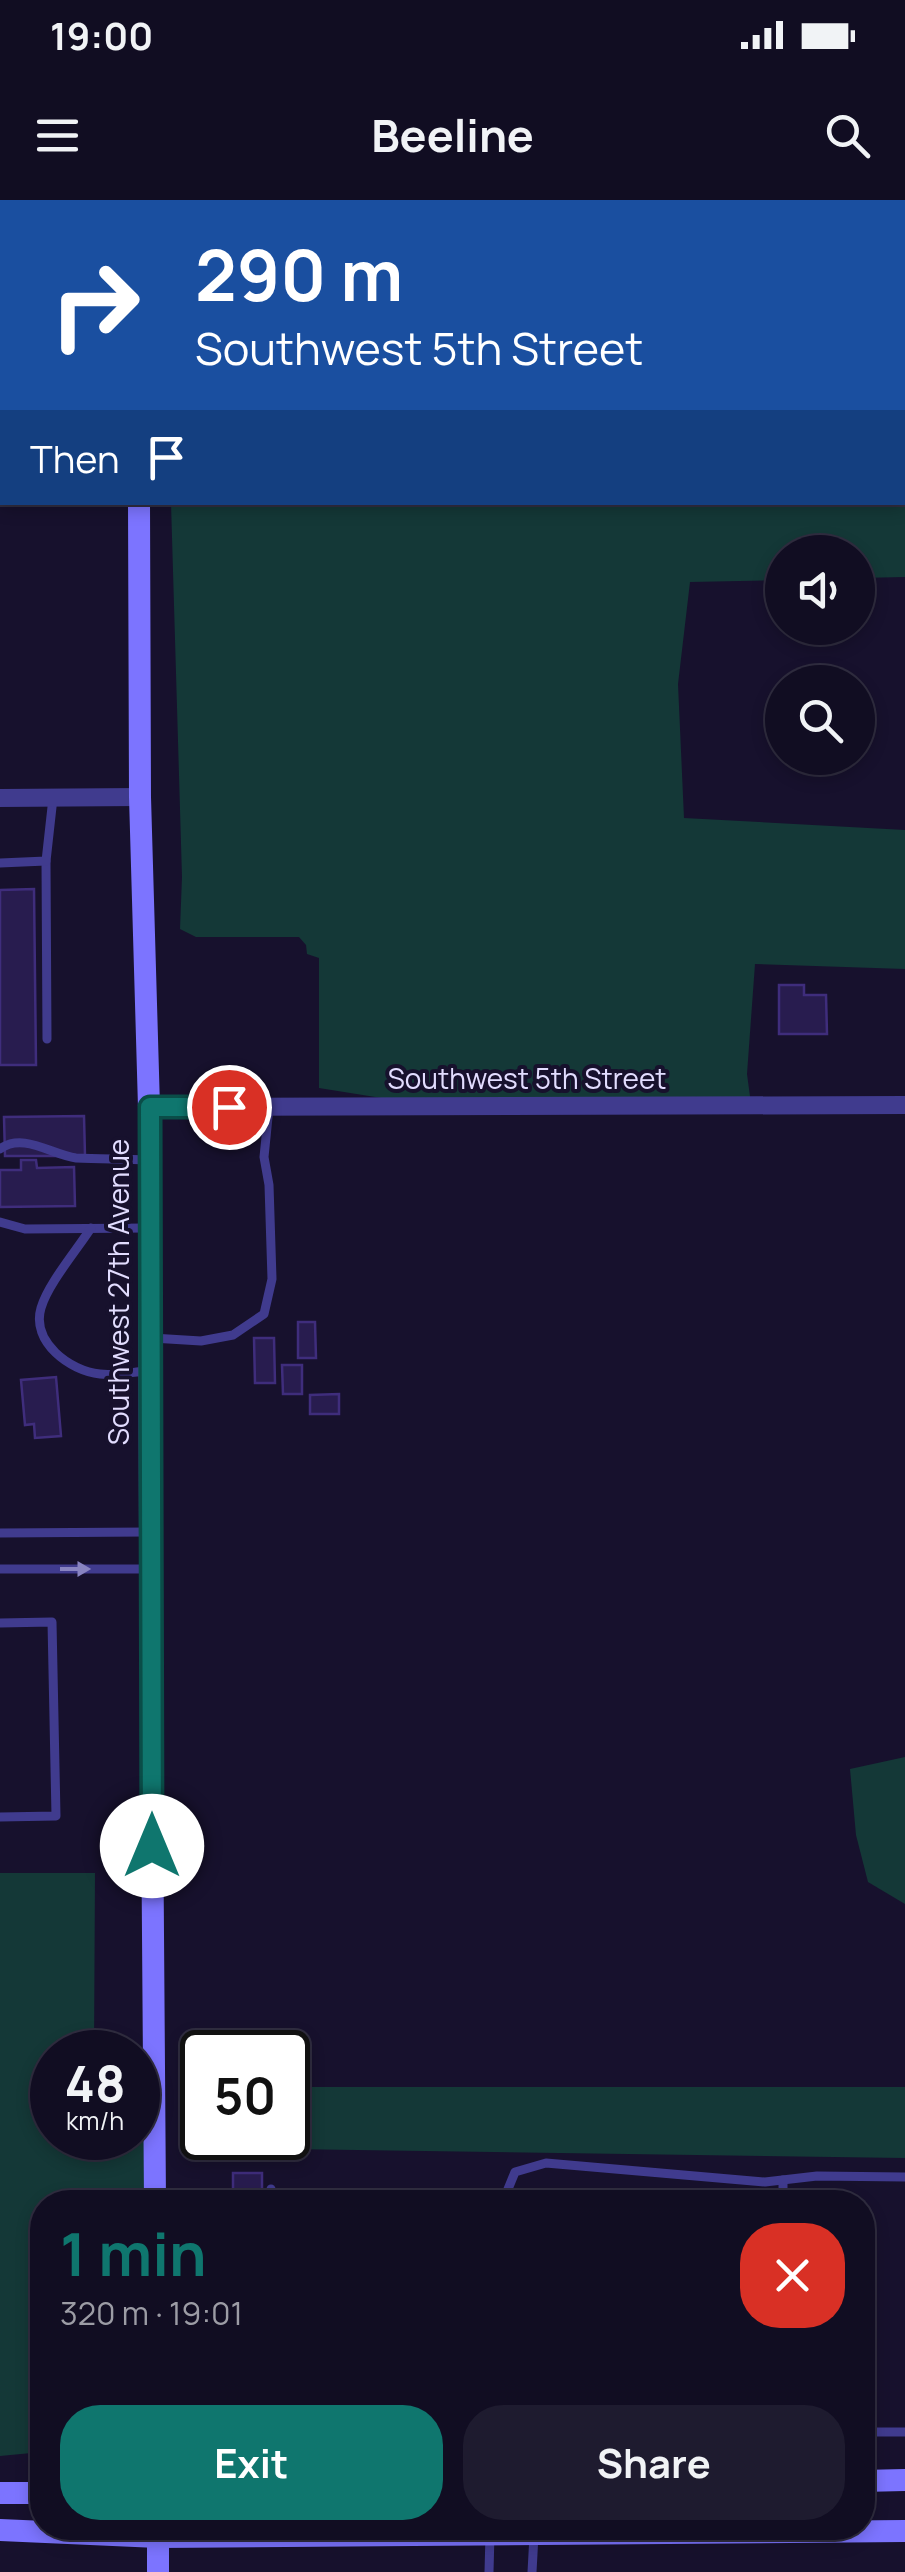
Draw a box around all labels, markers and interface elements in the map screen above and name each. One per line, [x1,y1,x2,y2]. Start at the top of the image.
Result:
text: 19:00 [50,9,153,61]
text: Beeline [371,104,534,166]
icon: menu [30,108,85,163]
icon: search [820,108,875,163]
text: 290 m [195,226,403,322]
icon: right [30,240,160,370]
text: Southwest 5th Street [195,317,643,379]
icon: arrive [139,430,194,485]
text: Then [30,432,119,484]
map controls [765,535,875,775]
button: sound [765,535,875,645]
button: search [765,665,875,775]
street label: Southwest 5th Street [388,1059,666,1097]
pin [187,1065,272,1150]
icon: arrive [202,1080,257,1135]
street label: Southwest 27th Avenue [99,1139,137,1445]
one-way arrow [59,1561,91,1577]
position arrow [100,1794,204,1898]
speed limit sign: 50 [180,2030,310,2160]
text: 48 [64,2049,126,2117]
text: km/h [66,2103,124,2138]
text: 1 min [60,2212,207,2294]
button: close [740,2223,845,2328]
text: 320 m · 19:01 [60,2291,243,2335]
button: Exit [60,2405,443,2520]
button: Share [463,2405,845,2520]

